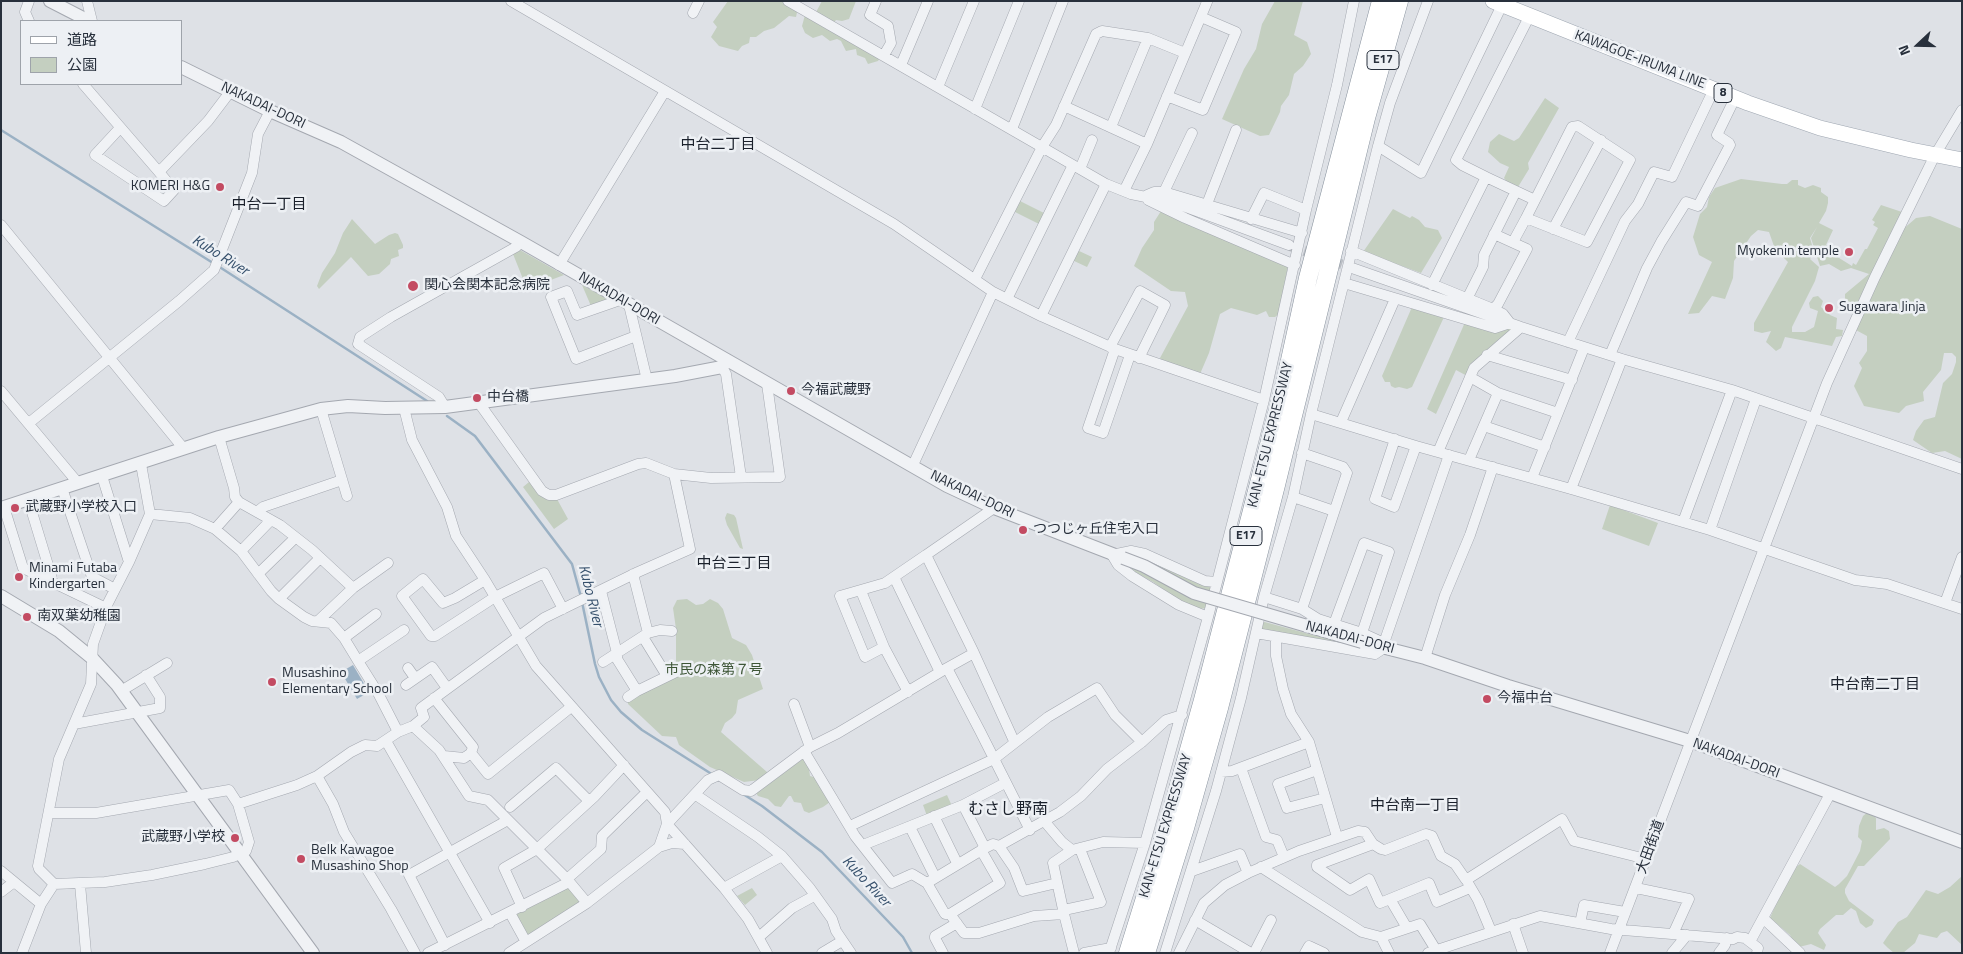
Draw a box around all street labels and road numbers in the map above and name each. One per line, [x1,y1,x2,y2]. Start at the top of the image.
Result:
street label: KAWAGOE-IRUMA LINE [1572,27,1708,93]
road number: E17 [1367,50,1399,70]
street label: NAKADAI-DORI [218,79,308,133]
road number: 8 [1714,84,1732,102]
street label: NAKADAI-DORI [575,269,663,329]
street label: KAN-ETSU EXPRESSWAY [1245,361,1297,509]
street label: NAKADAI-DORI [927,467,1017,523]
road number: E17 [1230,526,1262,546]
street label: NAKADAI-DORI [1304,618,1396,658]
street label: NAKADAI-DORI [1690,736,1782,782]
street label: KAN-ETSU EXPRESSWAY [1136,752,1196,900]
street label: 大田街道 [1634,818,1668,876]

